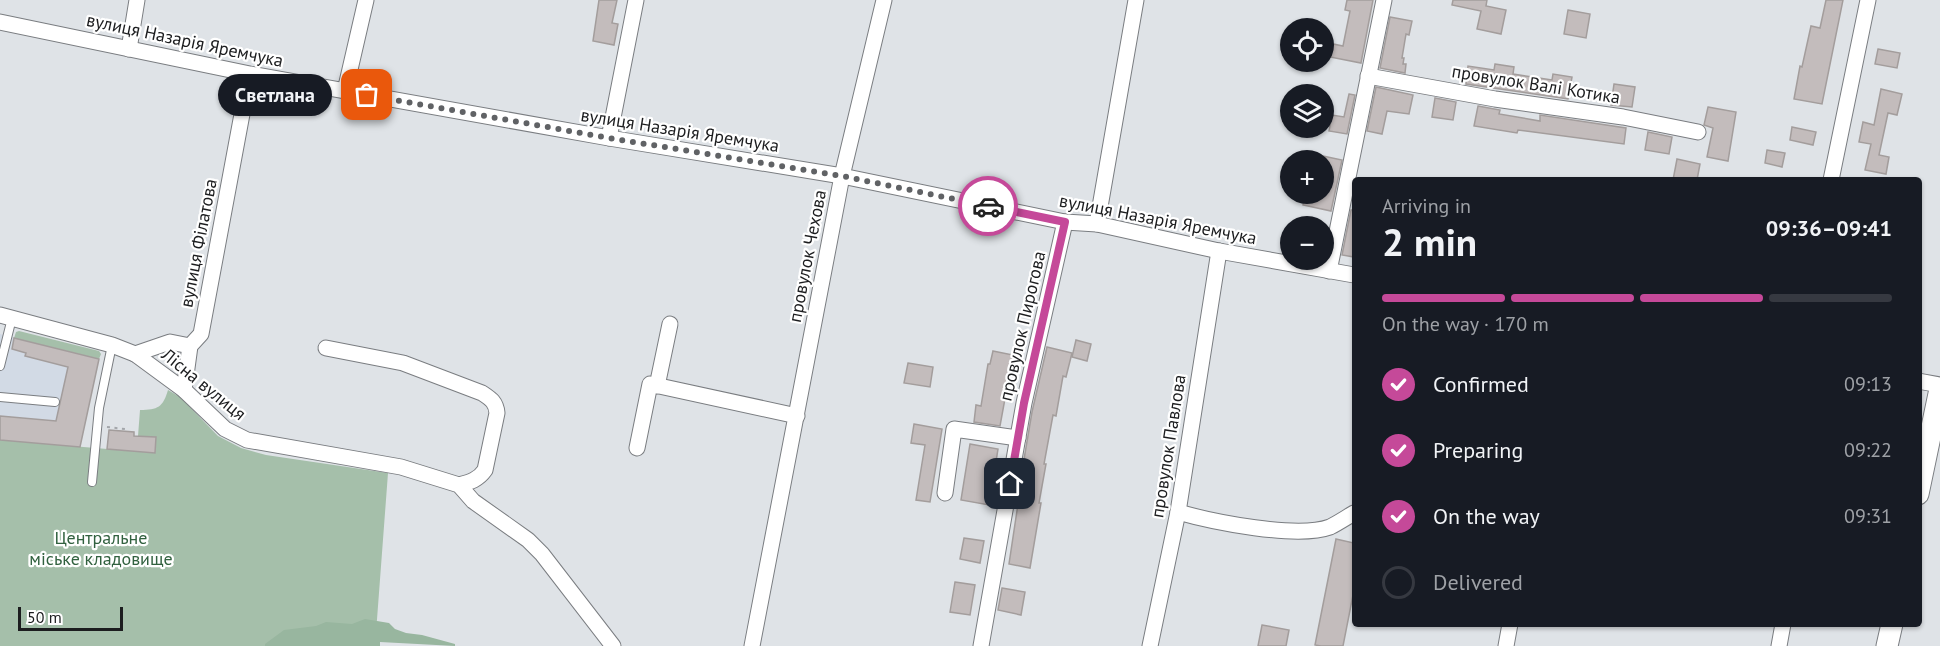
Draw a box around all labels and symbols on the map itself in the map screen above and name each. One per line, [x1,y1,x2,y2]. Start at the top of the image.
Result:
street label: вулиця Назарія Яремчука [85,8,285,72]
street label: провулок Валі Котика [1450,59,1622,109]
pin [341,69,392,120]
callout: Светлана [217,74,331,116]
street label: вулиця Назарія Яремчука [579,103,781,157]
courier [958,176,1018,236]
street label: вулиця Філатова [174,177,222,309]
street label: провулок Чехова [783,188,831,324]
street label: вулиця Назарія Яремчука [1057,189,1259,249]
street label: провулок Пирогова [994,249,1050,403]
street label: Лісна вулиця [156,342,251,425]
street label: провулок Павлова [1145,373,1191,519]
pin [984,458,1035,509]
park label: Центральне міське кладовище [29,526,173,570]
scale bar [18,604,123,632]

